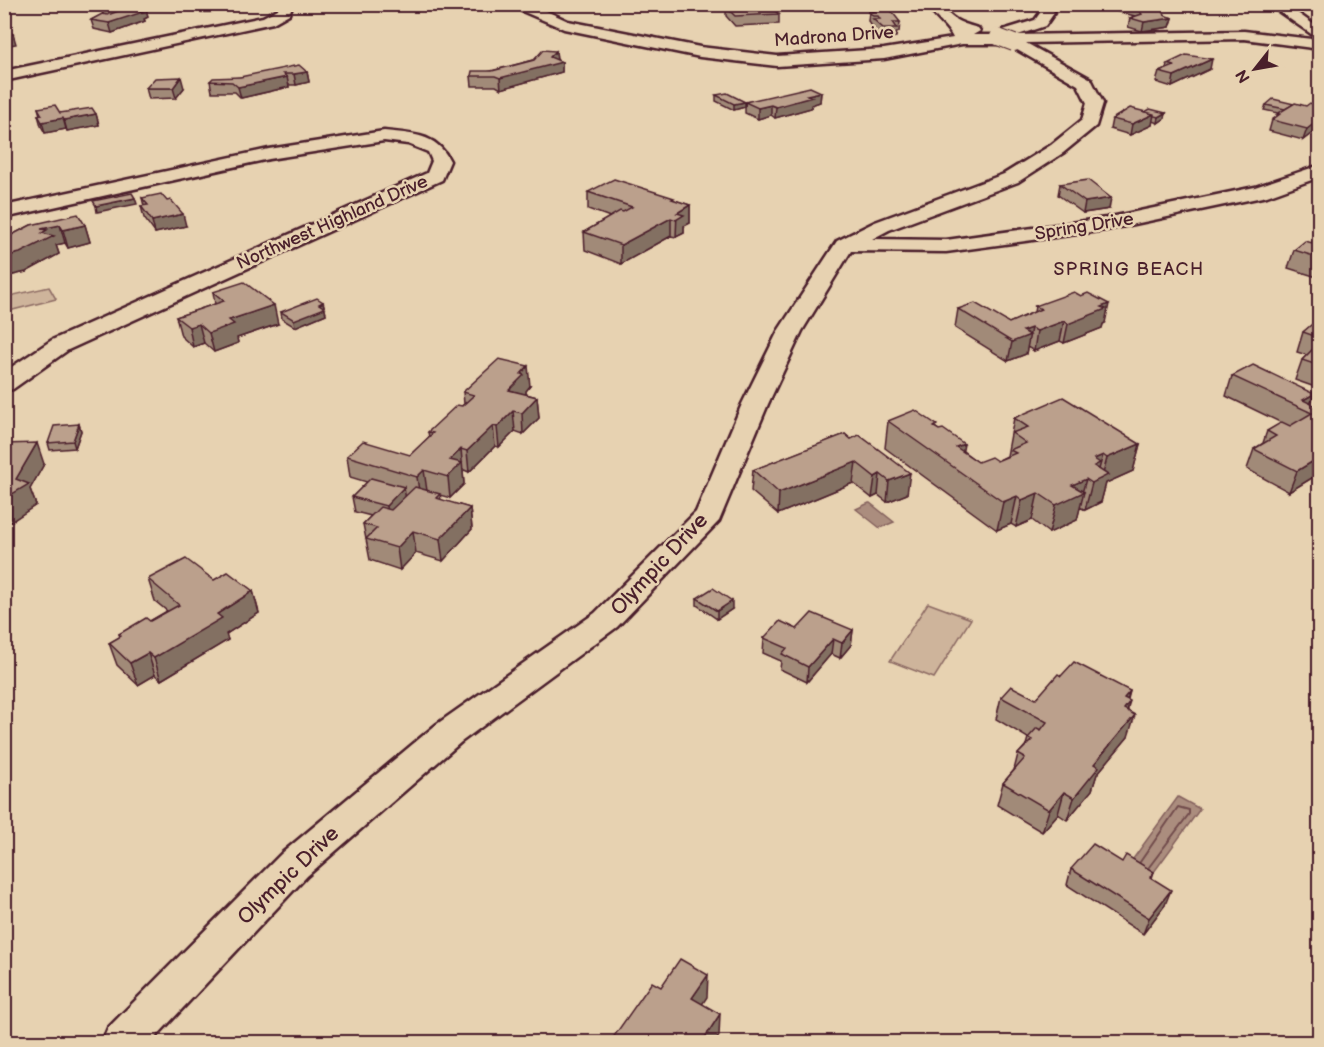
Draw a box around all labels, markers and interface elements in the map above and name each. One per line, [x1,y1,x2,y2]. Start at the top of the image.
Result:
street label: Madrona Drive [773,22,895,51]
north arrow [1225,39,1285,99]
text: N [1232,66,1255,86]
street label: Northwest Highland Drive [233,171,431,274]
street label: Spring Drive [1033,208,1135,245]
district label: SPRING BEACH [1053,259,1205,280]
street label: Olympic Drive [606,508,713,621]
street label: Olympic Drive [233,821,344,930]

